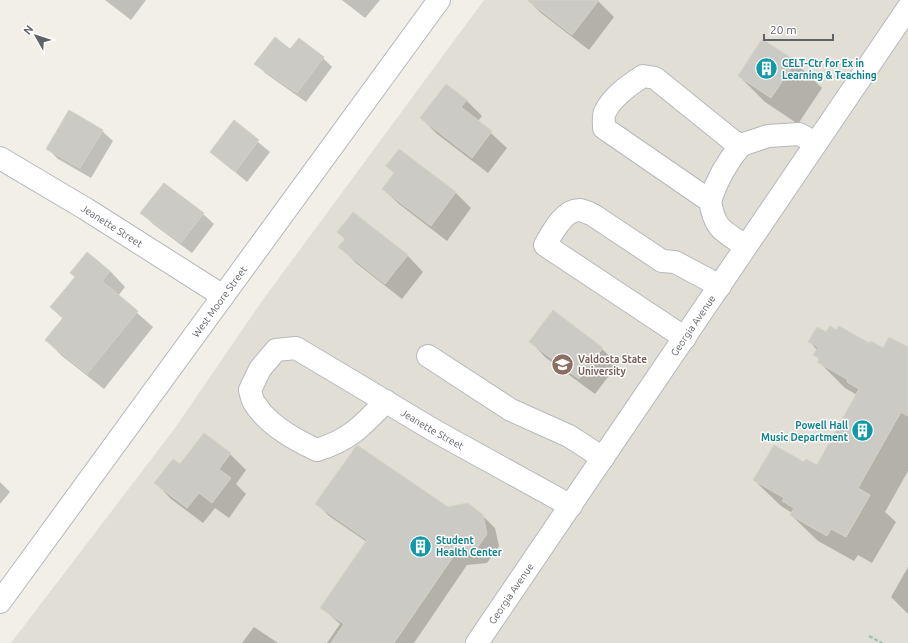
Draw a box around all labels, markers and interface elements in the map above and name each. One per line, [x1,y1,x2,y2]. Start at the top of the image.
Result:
north arrow [16,16,56,56]
scale bar [764,16,833,42]
text: N [21,23,35,37]
text: 20 m [770,23,797,36]
building icon: CELT-Ctr for Ex in Learning & Teaching [754,56,780,82]
place label: CELT-Ctr for Ex in Learning & Teaching [782,58,877,81]
street label: Jeanette Street [79,203,145,250]
street label: West Moore Street [190,264,249,339]
street label: Georgia Avenue [669,293,718,358]
school or university icon: Valdosta State University [550,352,576,378]
place label: Valdosta State University [578,354,647,377]
street label: Jeanette Street [399,407,466,452]
building icon: Powell Hall Music Department [850,418,876,444]
place label: Powell Hall Music Department [761,420,849,443]
building icon: Student Health Center [408,533,434,559]
place label: Student Health Center [436,535,503,558]
street label: Georgia Avenue [487,561,536,626]

